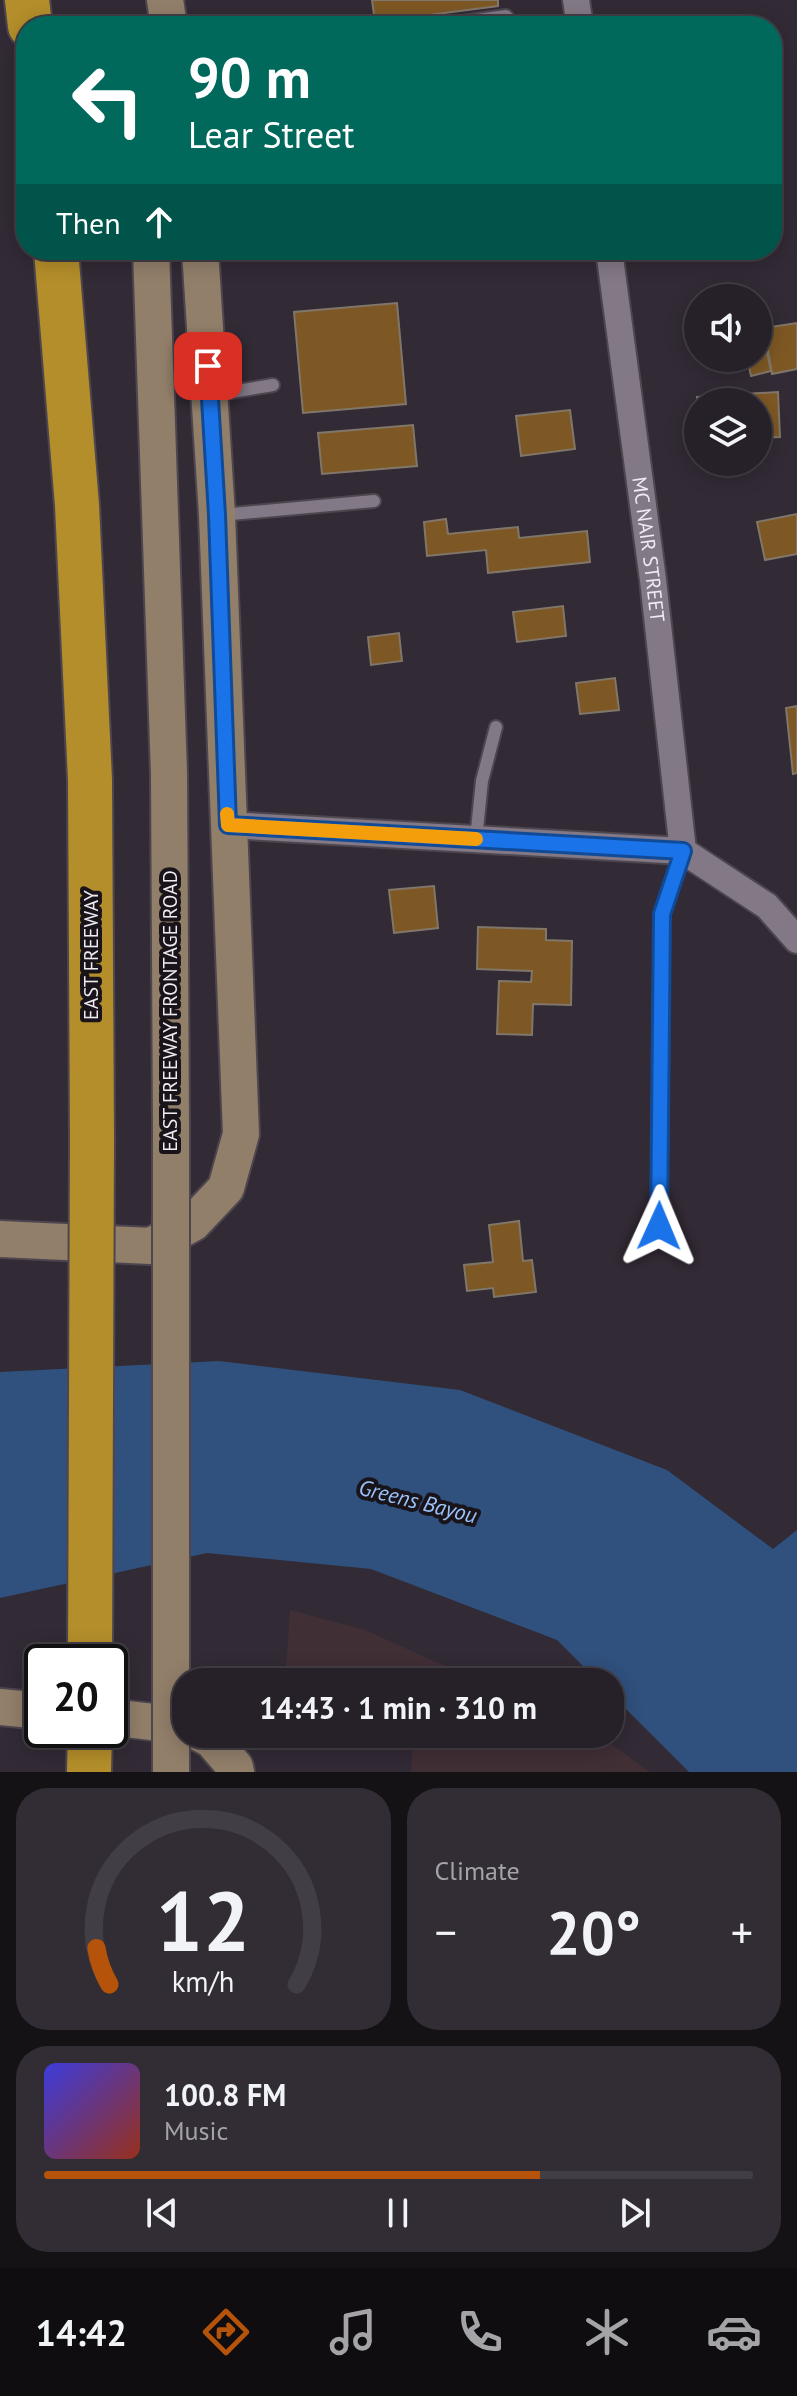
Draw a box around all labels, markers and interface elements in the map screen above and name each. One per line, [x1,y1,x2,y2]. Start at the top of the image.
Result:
text: 90 m [188,41,311,113]
icon: left [56,48,160,152]
text: Lear Street [188,111,354,158]
icon: ahead [137,200,181,244]
text: Then [56,203,121,242]
map controls [684,284,772,476]
button: sound [684,284,772,372]
pin [174,332,242,400]
icon: arrive [186,344,230,388]
button: layers [684,388,772,476]
street label: MC NAIR STREET [626,475,671,623]
street label: EAST FREEWAY FRONTAGE ROAD [157,870,183,1152]
street label: EAST FREEWAY [78,889,104,1020]
position arrow [617,1184,701,1268]
water label: Greens Bayou [356,1473,480,1529]
speed limit sign: 20 [24,1644,128,1748]
text: 14:43 · 1 min · 310 m [259,1688,537,1727]
text: Climate [435,1854,520,1887]
text: 12 [156,1866,250,1974]
text: 20° [547,1893,641,1971]
text: − [435,1903,457,1960]
text: + [731,1903,753,1960]
text: km/h [172,1963,235,2000]
text: 100.8 FM [164,2075,286,2114]
text: Music [164,2114,228,2147]
icon: previous [140,2191,184,2235]
icon: pause [376,2191,420,2235]
icon: next [613,2191,657,2235]
icon: directions [198,2304,254,2360]
icon: music [325,2304,381,2360]
icon: phone [452,2304,508,2360]
icon: climate [579,2304,635,2360]
icon: car [706,2304,762,2360]
text: 14:42 [35,2309,127,2356]

